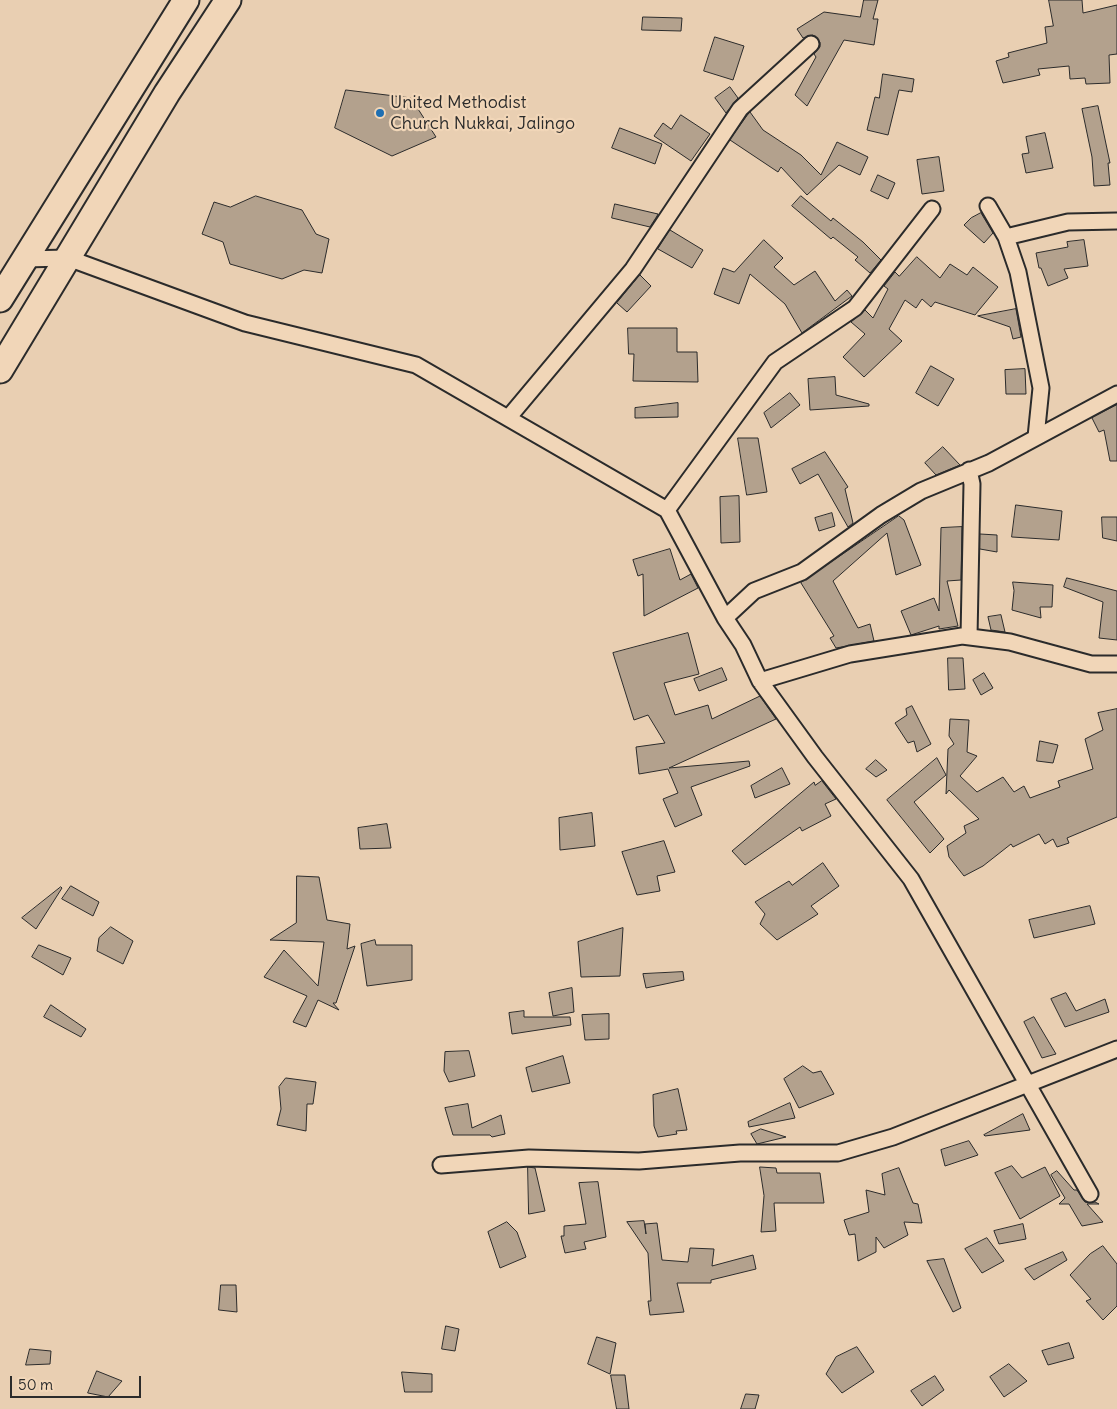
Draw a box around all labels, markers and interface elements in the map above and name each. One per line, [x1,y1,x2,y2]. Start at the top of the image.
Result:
place label: United Methodist Church Nukkai, Jalingo [390,92,575,134]
marker: United Methodist Church Nukkai, Jalingo [374,107,386,119]
scale bar [12,1366,144,1398]
text: 50 m [18,1375,53,1394]

